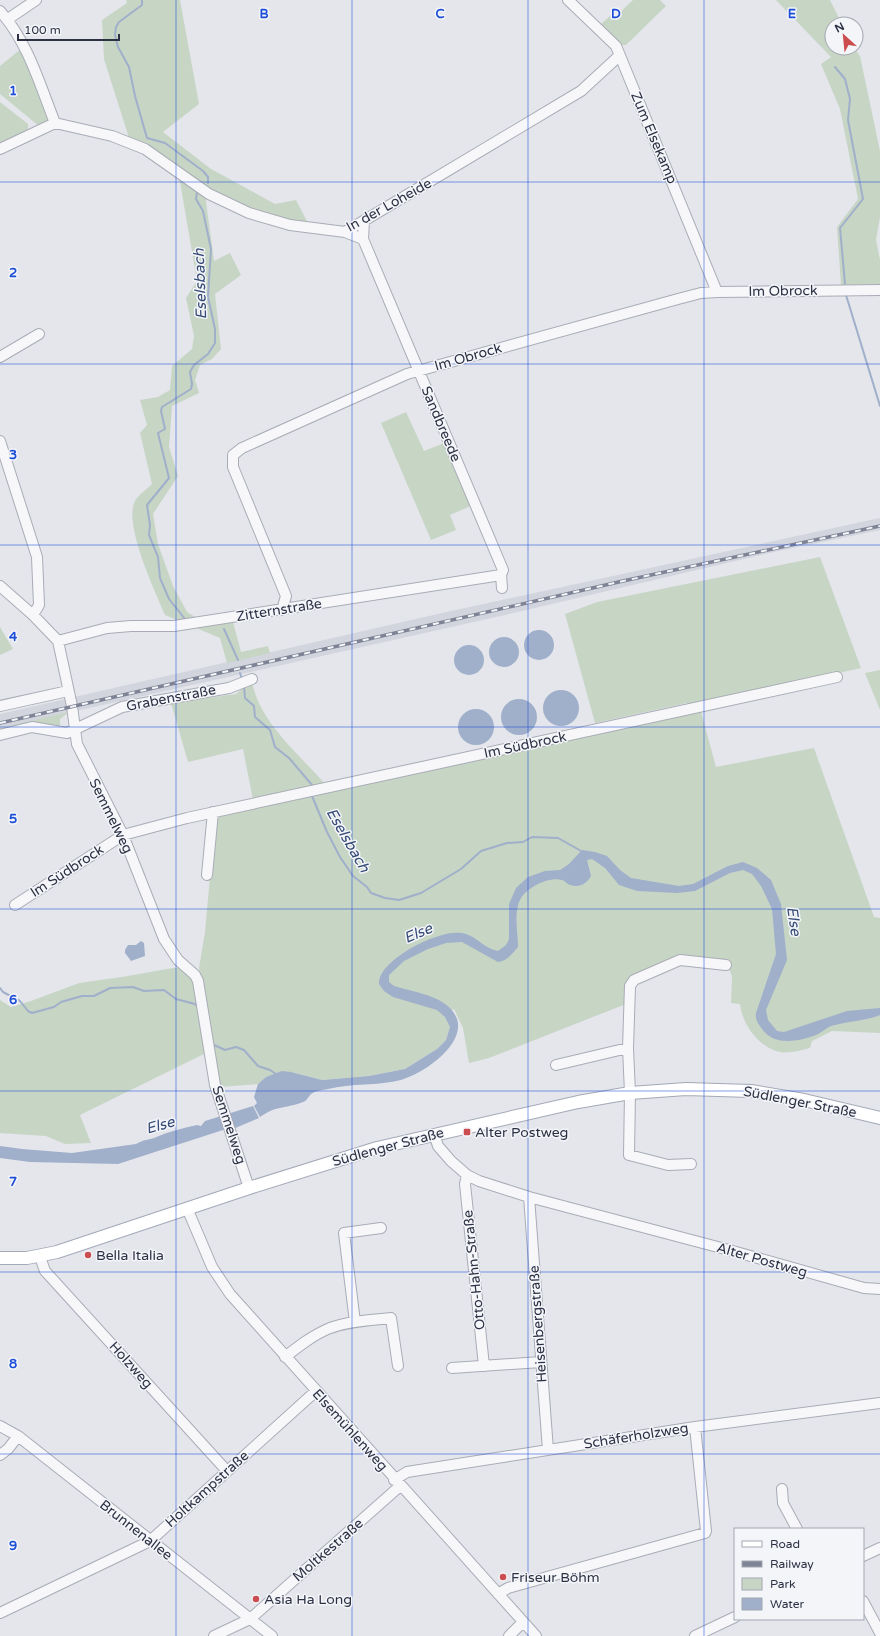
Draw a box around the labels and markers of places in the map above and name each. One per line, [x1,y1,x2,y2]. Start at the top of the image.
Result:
place label: Alter Postweg [475,1124,568,1141]
marker: Alter Postweg [462,1127,472,1137]
place label: Bella Italia [96,1247,164,1264]
marker: Bella Italia [83,1250,93,1260]
place label: Friseur Böhm [511,1569,600,1586]
marker: Friseur Böhm [498,1572,508,1582]
place label: Asia Ha Long [264,1591,352,1608]
marker: Asia Ha Long [251,1594,261,1604]

